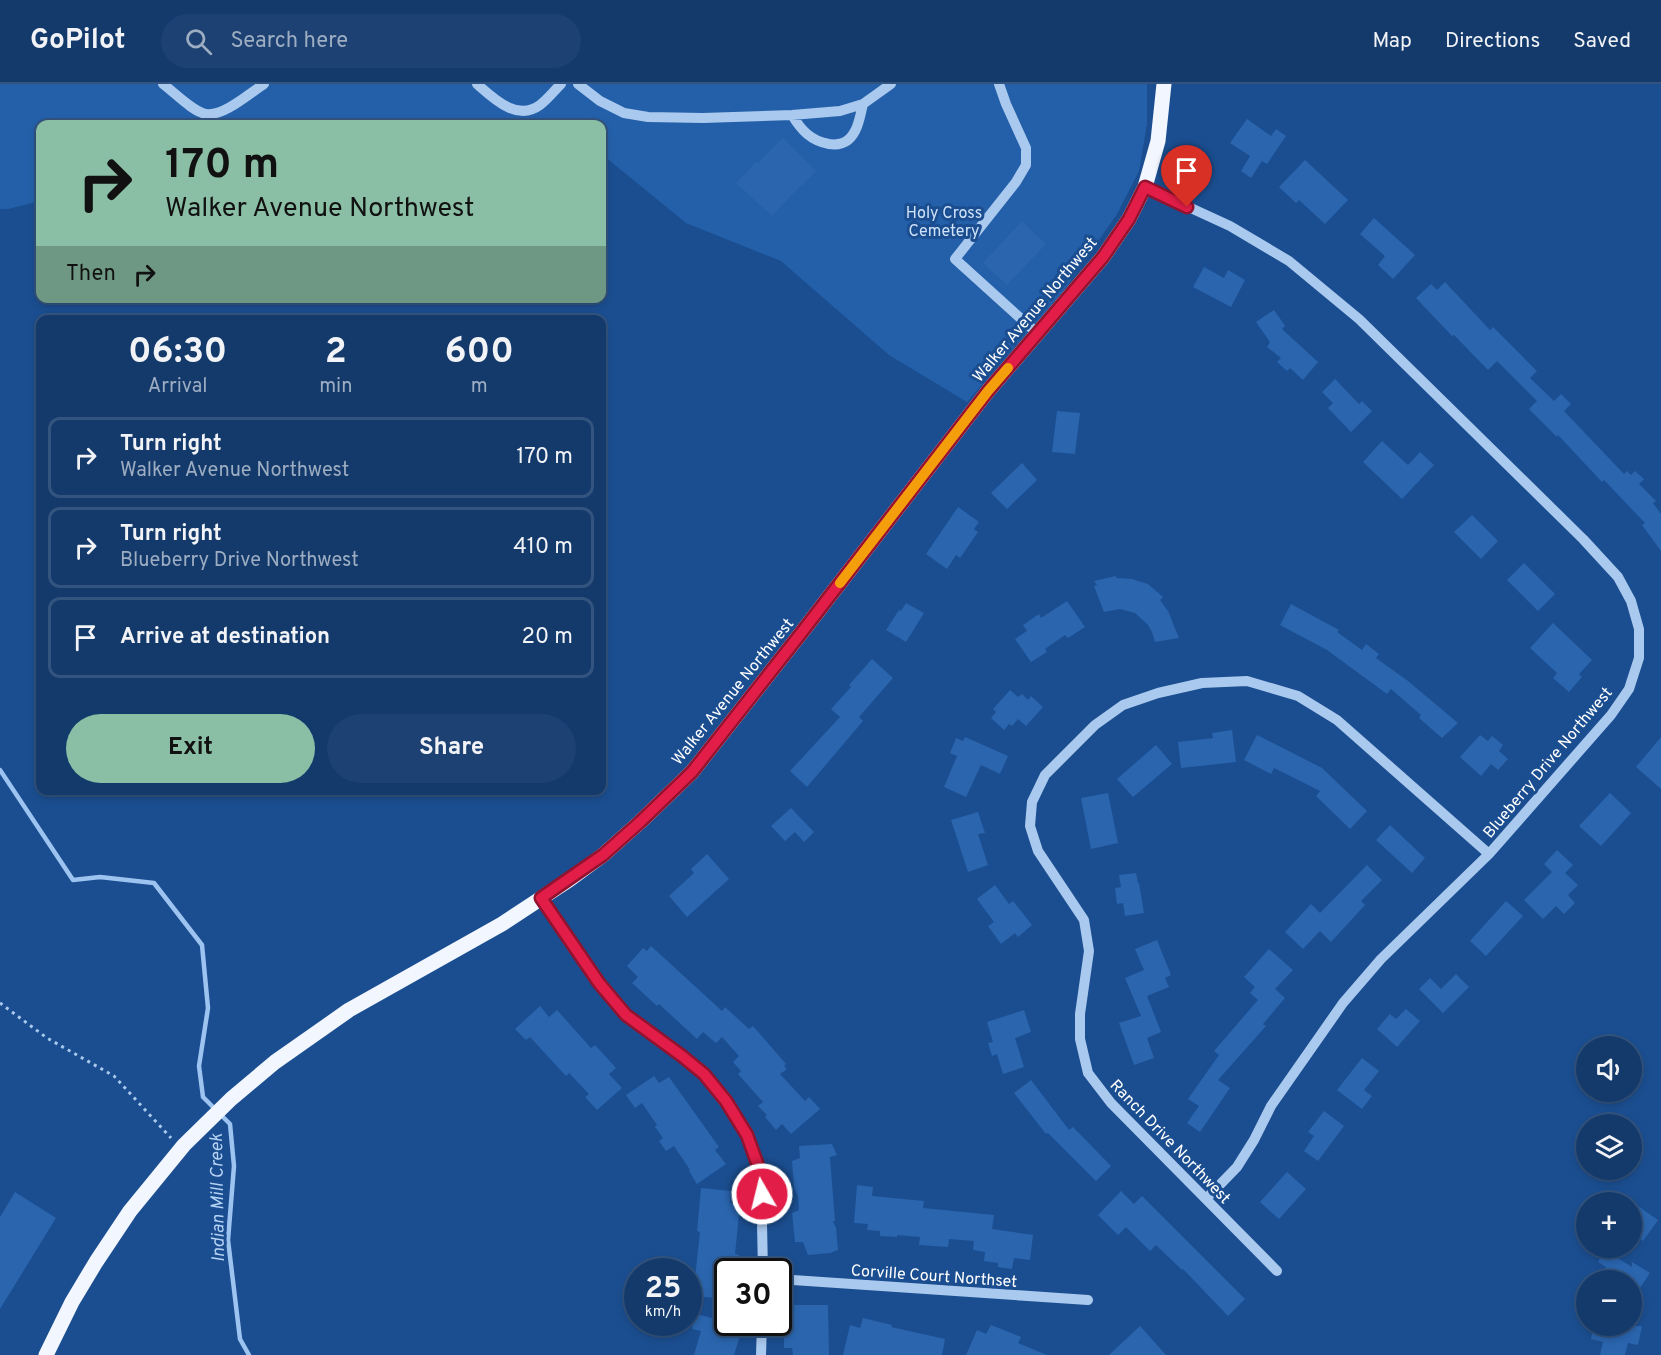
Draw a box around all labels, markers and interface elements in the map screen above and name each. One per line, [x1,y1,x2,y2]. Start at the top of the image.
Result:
search box [161,14,581,68]
text: GoPilot [30,23,125,59]
icon: search [182,25,215,58]
text: Search here [230,28,348,55]
text: Map [1372,28,1412,55]
text: Directions [1445,28,1540,55]
text: Saved [1573,28,1631,55]
text: 170 m [165,140,279,193]
icon: right [66,144,144,222]
pin [1161,145,1212,207]
icon: arrive [1170,154,1203,187]
text: Walker Avenue Northwest [165,192,474,226]
park label: Holy Cross Cemetery [906,204,982,242]
street label: Walker Avenue Northwest [969,234,1102,387]
icon: right [128,258,161,291]
text: Then [66,261,116,288]
text: 06:30 [128,330,227,376]
text: 2 [325,330,347,376]
text: 600 [444,330,514,376]
text: Arrival [148,374,207,400]
text: min [319,374,352,400]
text: m [471,374,488,400]
text: Turn right [120,431,222,458]
icon: right [69,441,102,474]
text: 170 m [516,444,573,471]
text: Walker Avenue Northwest [120,458,349,484]
text: Turn right [120,521,222,548]
icon: right [69,531,102,564]
text: 410 m [513,534,573,561]
text: Blueberry Drive Northwest [120,548,359,574]
street label: Walker Avenue Northwest [668,615,799,770]
icon: arrive [69,621,102,654]
text: Arrive at destination [120,624,330,651]
text: 20 m [522,624,573,651]
street label: Blueberry Drive Northwest [1479,684,1618,843]
button: Exit [66,714,315,783]
button: Share [327,714,576,783]
map controls [1576,1036,1642,1336]
button: sound [1576,1036,1642,1102]
street label: Ranch Drive Northwest [1105,1076,1234,1209]
button: layers [1576,1114,1642,1180]
water label: Indian Mill Creek [206,1132,231,1263]
position arrow [730,1162,794,1226]
button: + [1576,1192,1642,1258]
speed limit sign: 30 [714,1258,792,1336]
street label: Corville Court Northset [850,1261,1018,1293]
button: − [1576,1270,1642,1336]
text: 25 [645,1271,681,1308]
text: km/h [645,1303,681,1322]

